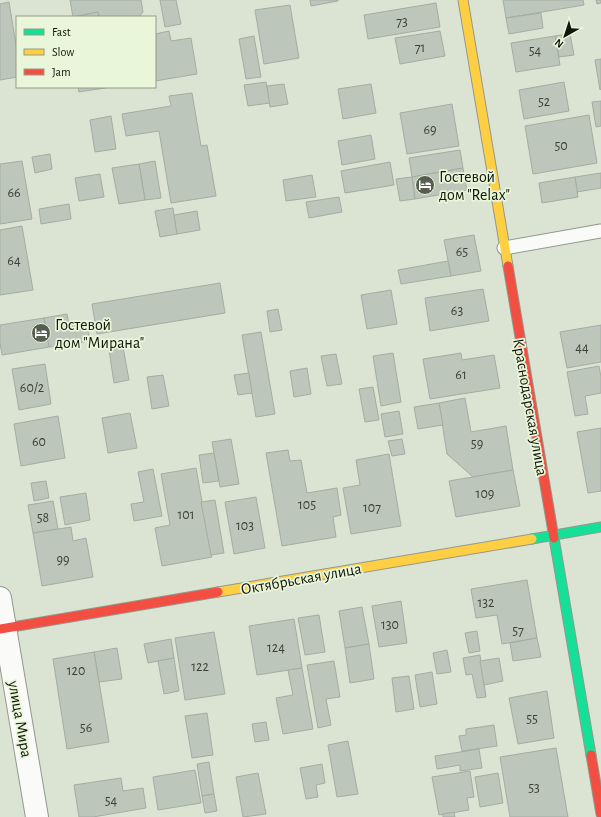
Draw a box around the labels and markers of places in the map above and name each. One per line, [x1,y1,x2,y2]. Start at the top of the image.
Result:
place label: Гостевой дом "Relax" [439,169,510,203]
hotel icon: Гостевой дом "Relax" [414,174,436,196]
place label: Гостевой дом "Мирана" [55,317,144,351]
hotel icon: Гостевой дом "Мирана" [30,322,52,344]

